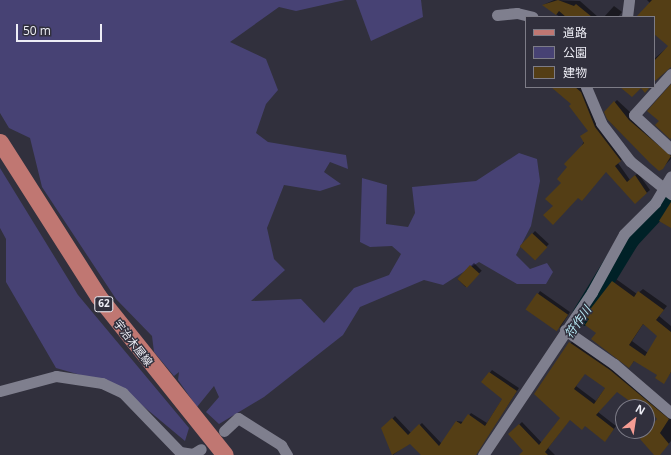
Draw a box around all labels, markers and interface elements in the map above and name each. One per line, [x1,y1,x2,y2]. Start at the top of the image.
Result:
scale bar [18,16,104,42]
legend [525,16,655,88]
text: 50 m [23,22,51,39]
text: 道路 [563,24,587,41]
text: 公園 [563,44,587,61]
text: 建物 [563,64,587,81]
road number: 62 [94,296,114,312]
water label: 符作川 [562,303,594,341]
street label: 宇治木屋線 [111,317,155,369]
north arrow [615,399,655,439]
text: N [633,400,648,418]

